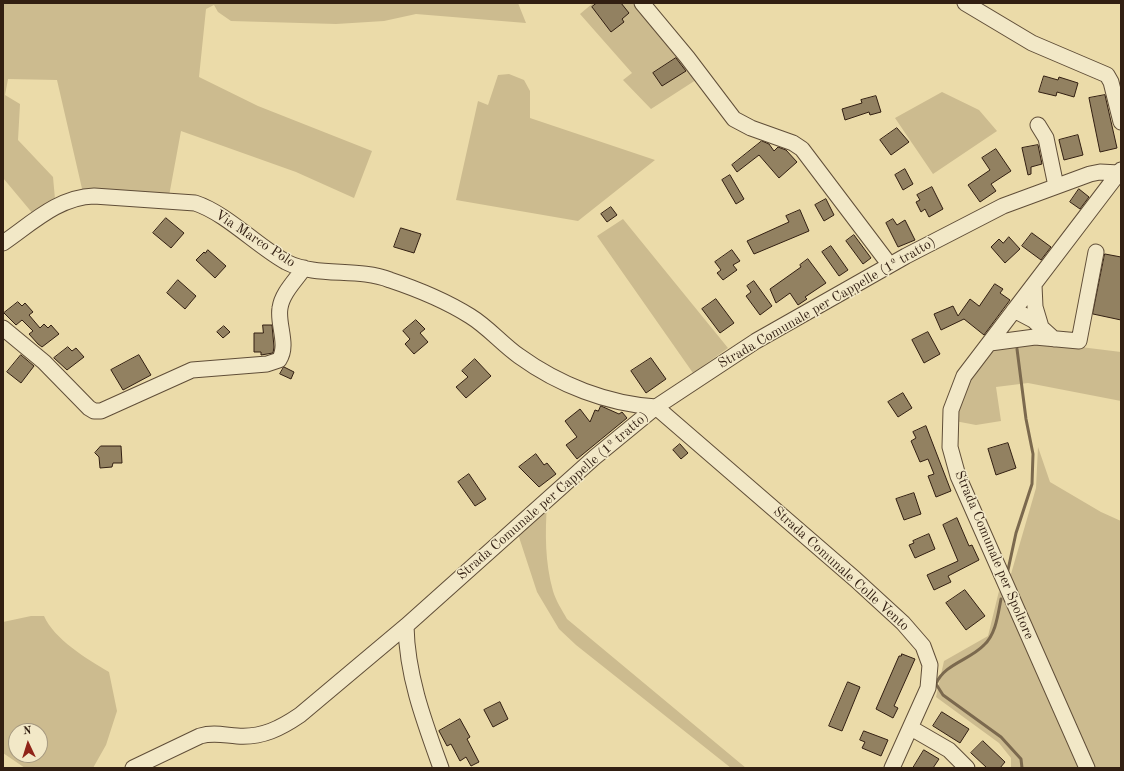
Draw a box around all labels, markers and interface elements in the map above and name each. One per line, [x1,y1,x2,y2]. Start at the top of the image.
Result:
street label: Via Marco Polo [212,207,298,271]
street label: Strada Comunale per Cappelle (1º tratto) [715,234,939,372]
street label: Strada Comunale per Cappelle (1º tratto) [454,408,652,584]
street label: Strada Comunale per Spoltore [951,468,1037,642]
street label: Strada Comunale Colle Vento [769,503,913,635]
north arrow [8,723,48,763]
text: N [23,726,32,737]

